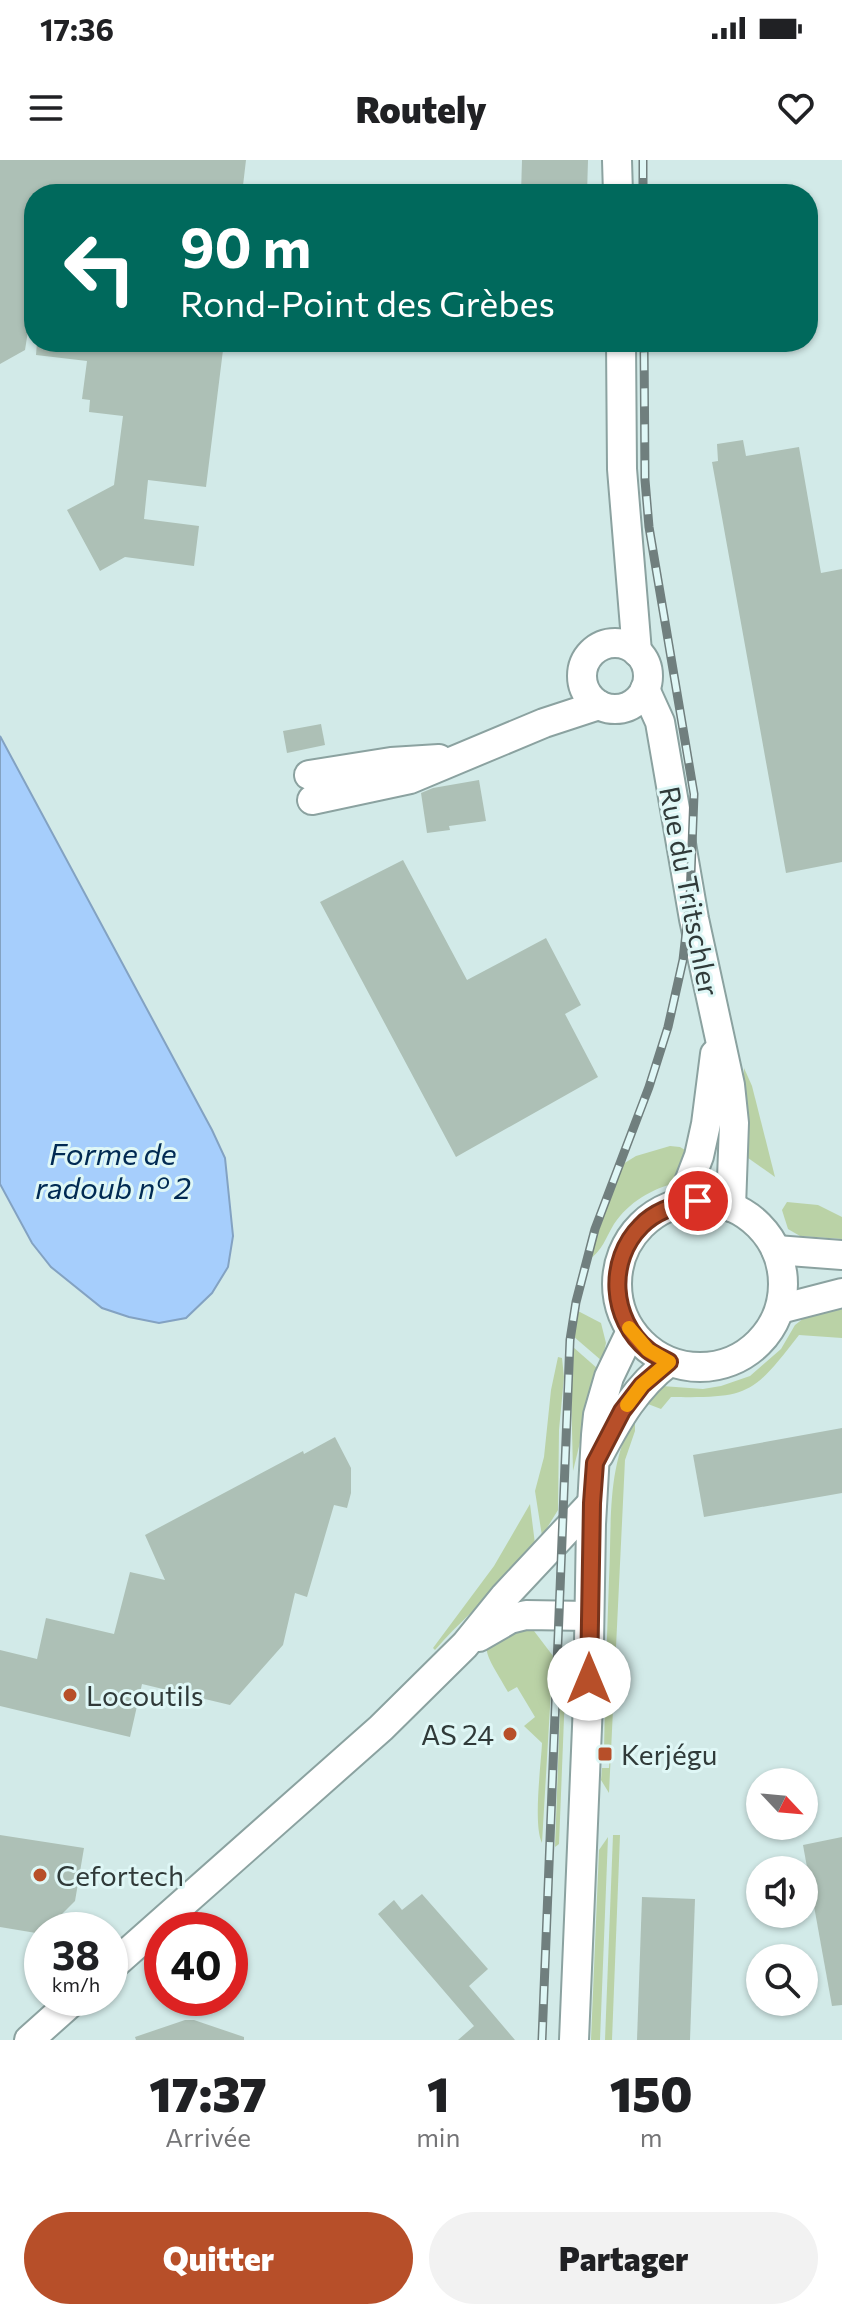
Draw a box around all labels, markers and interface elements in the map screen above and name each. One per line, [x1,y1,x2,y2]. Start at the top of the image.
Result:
text: 17:36 [40,10,114,47]
icon: menu [24,86,68,130]
text: Routely [355,86,487,130]
icon: heart [774,86,818,130]
text: 90 m [180,211,311,280]
icon: left [48,216,152,320]
text: Rond-Point des Grèbes [180,280,555,324]
street label: Rue du Tritschler [653,783,727,999]
water label: Forme de radoub nº 2 [35,1134,191,1205]
pin [664,1167,732,1235]
icon: arrive [676,1179,720,1223]
position arrow [547,1637,631,1721]
place label: Locoutils [86,1678,204,1712]
marker: Locoutils [61,1686,79,1704]
place label: AS 24 [421,1717,494,1751]
marker: AS 24 [501,1725,519,1743]
place label: Kerjégu [621,1737,717,1771]
marker: Kerjégu [596,1745,614,1763]
north arrow [746,1768,818,1840]
map controls [746,1768,818,2016]
button: sound [746,1856,818,1928]
place label: Cefortech [56,1858,184,1892]
marker: Cefortech [31,1866,49,1884]
speed limit sign: 40 [144,1912,248,2016]
text: 38 [52,1929,100,1978]
button: search [746,1944,818,2016]
text: km/h [52,1972,100,1996]
text: 17:37 [149,2063,267,2122]
text: 1 [427,2063,449,2122]
text: 150 [610,2063,693,2122]
text: Arrivée [165,2121,251,2152]
text: min [416,2121,460,2152]
text: m [640,2121,663,2152]
button: Quitter [24,2212,413,2304]
button: Partager [429,2212,818,2304]

